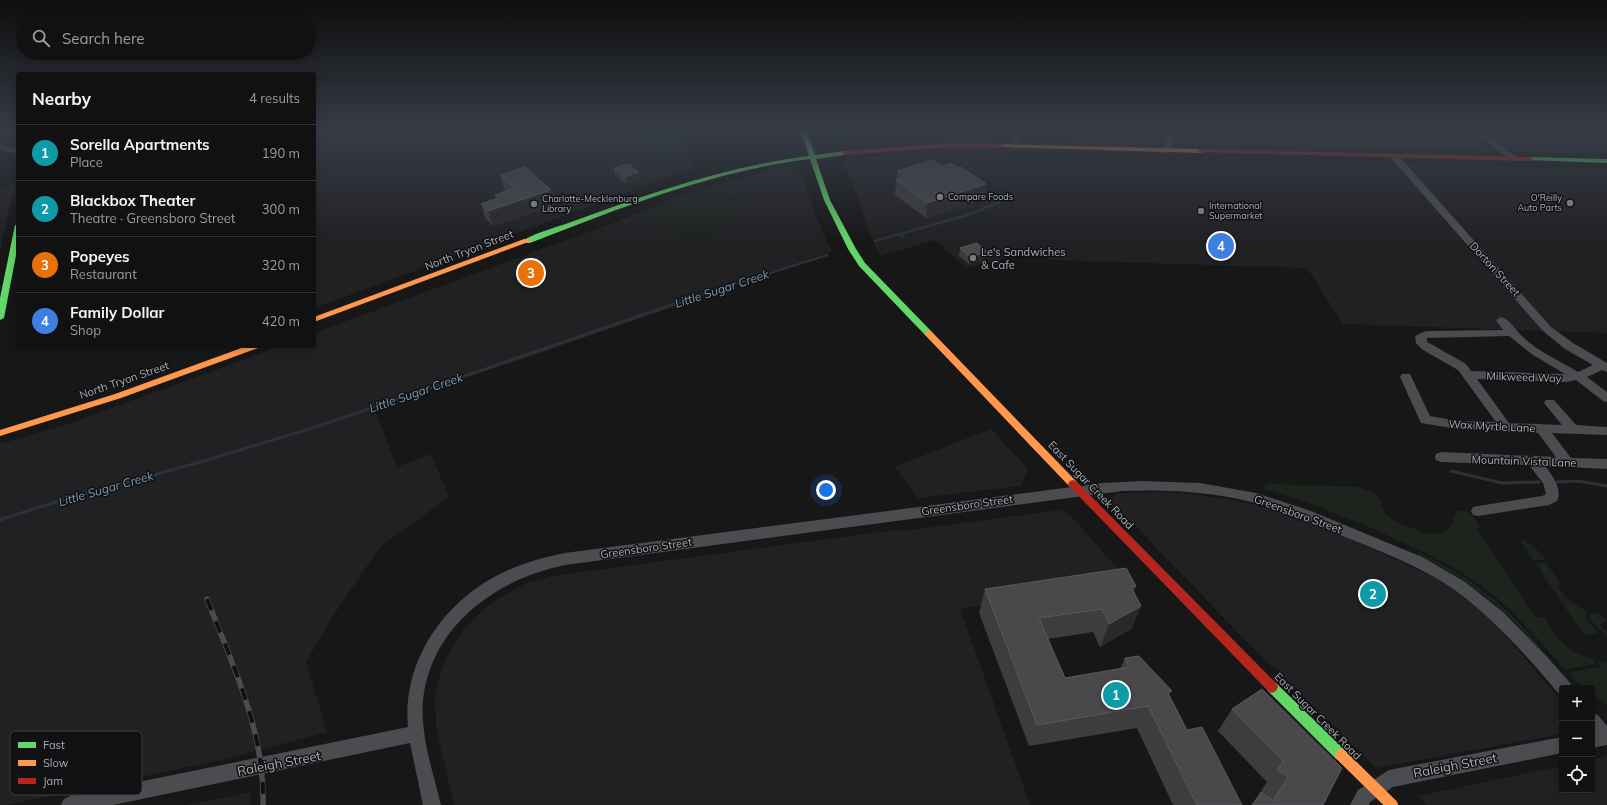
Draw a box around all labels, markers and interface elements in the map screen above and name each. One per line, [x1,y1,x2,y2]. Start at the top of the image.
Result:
search box [16,16,316,60]
icon: search [30,27,52,49]
text: Search here [62,29,144,48]
text: Nearby [32,88,91,109]
text: 4 results [249,90,300,106]
text: Sorella Apartments [70,135,210,154]
text: 1 [41,145,49,161]
text: 190 m [262,145,300,161]
text: Place [70,154,103,170]
text: Blackbox Theater [70,191,195,210]
place label: Compare Foods [948,191,1013,202]
marker: Compare Foods [935,192,945,202]
place label: O'Reilly Auto Parts [1517,192,1562,213]
place label: Charlotte-Mecklenburg Library [542,193,638,215]
marker: O'Reilly Auto Parts [1565,198,1575,208]
marker: Charlotte-Mecklenburg Library [529,199,539,209]
place label: International Supermarket [1209,200,1263,221]
text: 2 [41,201,49,217]
text: 300 m [262,201,300,217]
marker: International Supermarket [1196,206,1206,216]
text: Theatre · Greensboro Street [70,210,235,226]
street label: North Tryon Street [423,227,515,273]
pin: 4 [1208,231,1234,261]
street label: Dorton Street [1467,239,1523,299]
place label: Le's Sandwiches & Cafe [981,245,1066,272]
text: Popeyes [70,247,130,266]
marker: Le's Sandwiches & Cafe [968,253,978,263]
text: 3 [41,257,49,273]
text: 320 m [262,257,300,273]
pin: 3 [518,258,544,288]
text: Restaurant [70,266,137,282]
water label: Little Sugar Creek [673,266,772,311]
text: Family Dollar [70,303,165,322]
text: 4 [41,313,49,329]
text: 420 m [262,313,300,329]
text: Shop [70,322,101,338]
street label: North Tryon Street [77,358,171,402]
water label: Little Sugar Creek [367,369,465,416]
street label: Milkweed Way [1486,369,1562,385]
street label: Wax Myrtle Lane [1448,417,1536,435]
street label: East Sugar Creek Road [1045,438,1137,532]
street label: Mountain Vista Lane [1471,452,1577,470]
water label: Little Sugar Creek [57,468,156,509]
your location [816,480,836,500]
street label: Greensboro Street [920,492,1014,518]
street label: Greensboro Street [1252,492,1344,536]
street label: Greensboro Street [599,535,693,561]
pin: 2 [1360,579,1386,609]
street label: East Sugar Creek Road [1272,670,1364,762]
pin: 1 [1103,680,1129,710]
map controls [1559,685,1595,793]
button: + [1559,685,1595,721]
button: − [1559,721,1595,757]
legend [10,731,142,795]
text: Fast [43,738,65,752]
street label: Raleigh Street [236,747,323,779]
street label: Raleigh Street [1412,749,1499,781]
text: Slow [43,756,69,770]
button: locate [1559,757,1595,793]
text: Jam [43,774,63,788]

